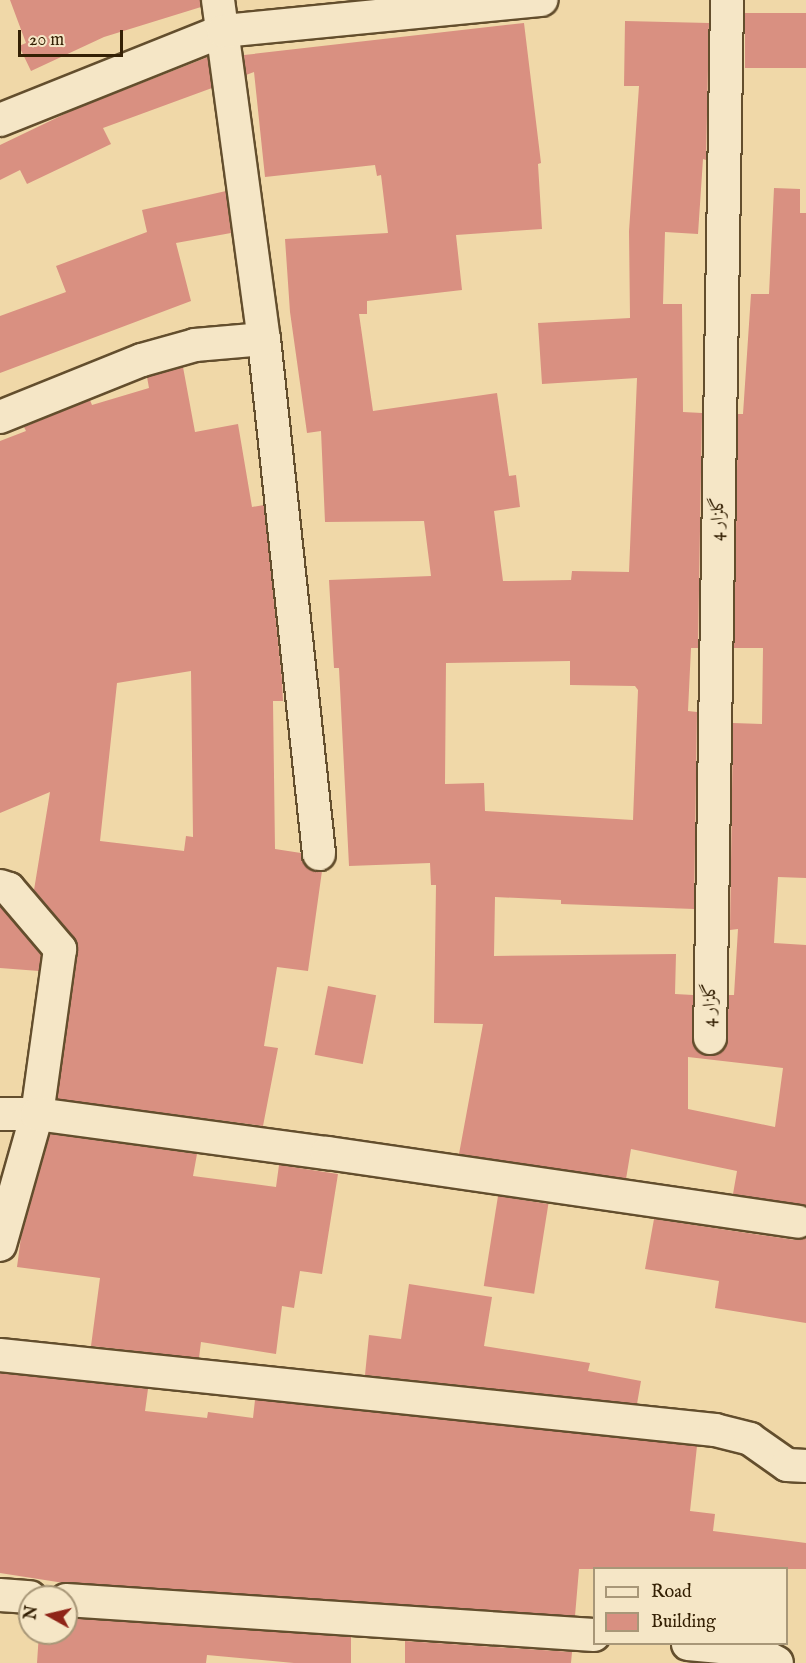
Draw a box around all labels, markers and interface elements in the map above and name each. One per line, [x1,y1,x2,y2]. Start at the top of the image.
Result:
scale bar [21,18,126,56]
text: 20 m [29,29,64,52]
street label: گلزار 4 [708,497,730,541]
street label: گلزار 4 [700,983,722,1027]
legend [593,1567,788,1645]
text: Road [651,1581,692,1604]
north arrow [18,1585,78,1645]
text: N [21,1605,43,1621]
text: Building [651,1611,716,1634]

